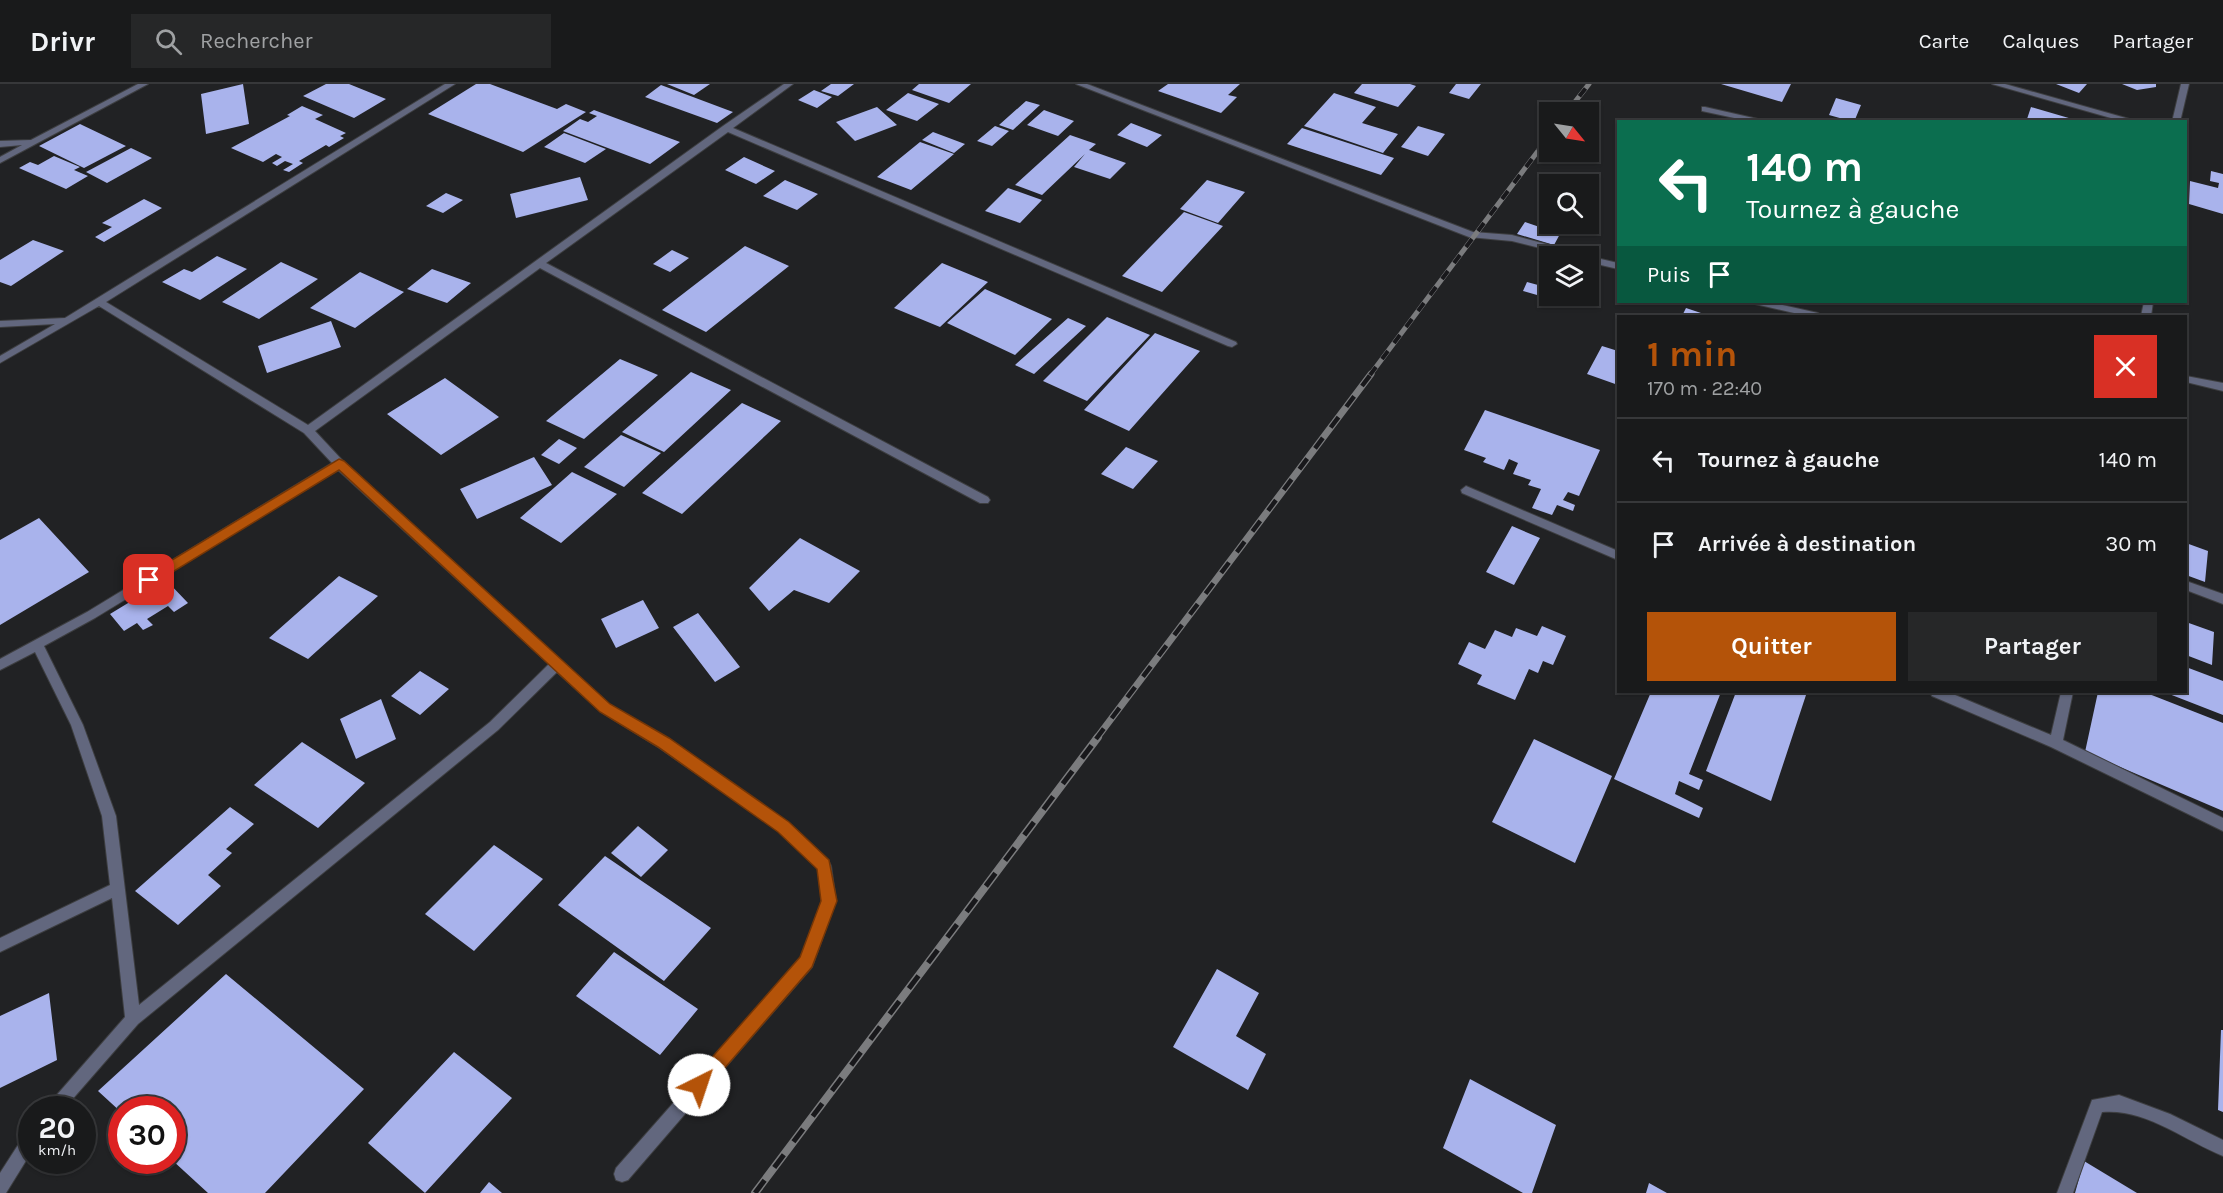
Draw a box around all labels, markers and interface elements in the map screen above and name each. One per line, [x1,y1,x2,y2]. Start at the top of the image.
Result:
search box [131,14,551,68]
text: Drivr [30,25,95,58]
icon: search [152,25,185,58]
text: Rechercher [200,28,312,54]
text: Carte [1919,29,1969,53]
text: Calques [2002,29,2080,53]
text: Partager [2113,29,2193,53]
north arrow [1539,102,1599,162]
map controls [1539,102,1599,306]
text: 140 m [1746,142,1863,192]
icon: left [1647,144,1725,222]
button: search [1539,174,1599,234]
text: Tournez à gauche [1746,193,1959,225]
button: layers [1539,246,1599,306]
icon: arrive [1703,258,1736,291]
text: Puis [1647,262,1691,288]
text: 1 min [1647,333,1737,375]
button: close [2094,335,2157,398]
text: 170 m · 22:40 [1647,377,1762,400]
icon: left [1647,444,1680,477]
text: Tournez à gauche [1698,447,1879,473]
text: 140 m [2099,447,2157,473]
icon: arrive [1647,528,1680,561]
text: Arrivée à destination [1698,531,1916,557]
text: 30 m [2105,531,2157,557]
pin [123,554,174,605]
icon: arrive [132,563,165,596]
button: Quitter [1647,612,1896,681]
button: Partager [1908,612,2157,681]
position arrow [667,1053,731,1117]
speed limit sign: 30 [108,1096,186,1174]
text: 20 [38,1110,76,1146]
text: km/h [38,1141,76,1159]

